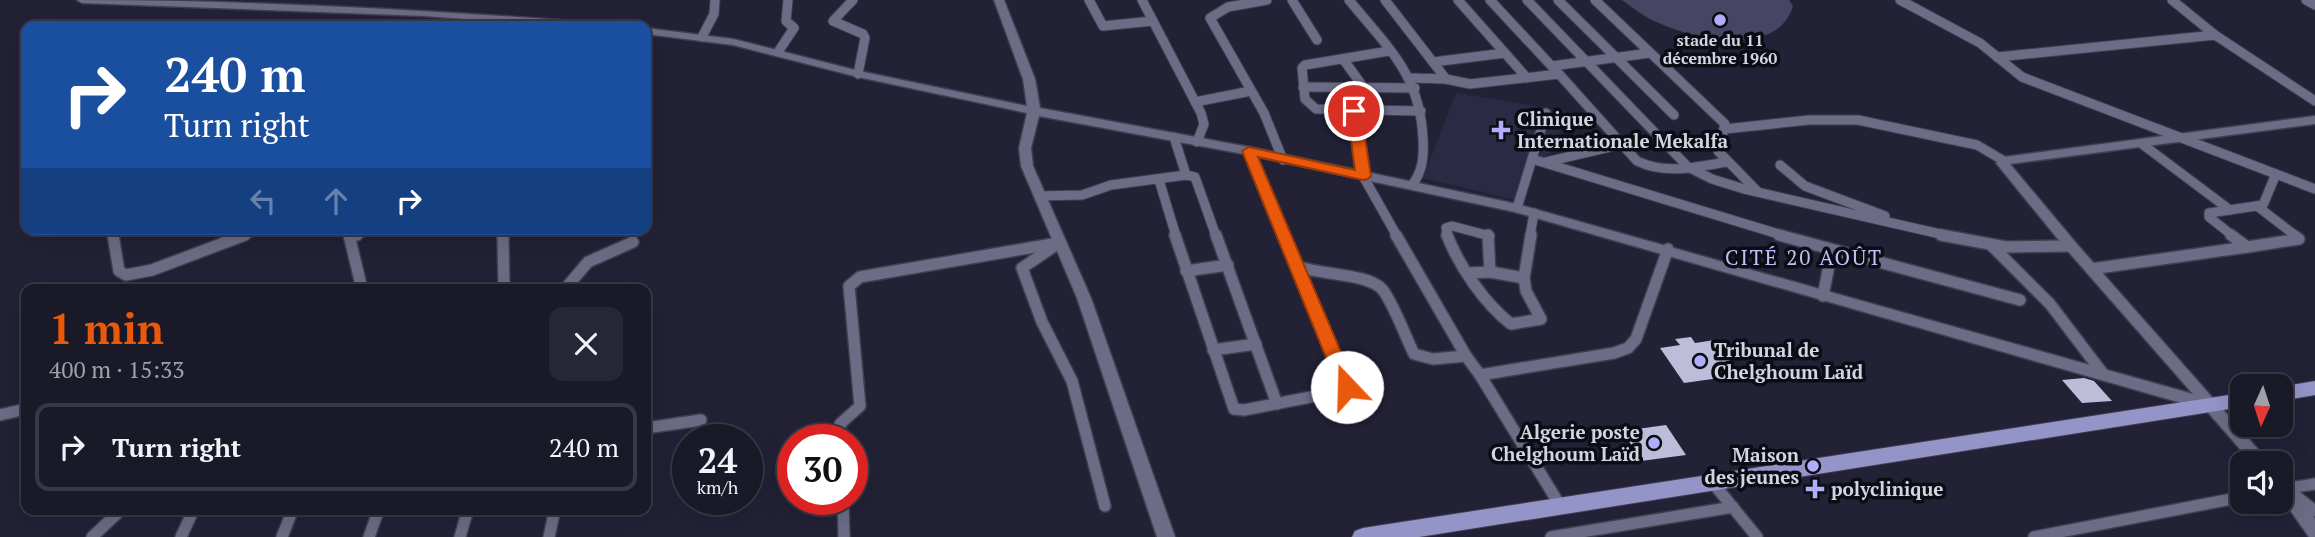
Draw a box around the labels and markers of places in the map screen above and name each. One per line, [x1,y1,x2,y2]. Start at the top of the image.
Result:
marker: stade du 11 décembre 1960 [1712,12,1728,28]
place label: stade du 11 décembre 1960 [1663,29,1777,69]
pin [1324,81,1384,141]
place label: Clinique Internationale Mekalfa [1517,106,1729,153]
marker: Clinique Internationale Mekalfa [1491,120,1511,140]
place label: Tribunal de Chelghoum Laïd [1714,337,1864,384]
marker: Tribunal de Chelghoum Laïd [1692,353,1708,369]
place label: Algerie poste Chelghoum Laïd [1491,419,1641,466]
marker: Algerie poste Chelghoum Laïd [1646,435,1662,451]
place label: Maison des jeunes [1705,442,1800,489]
marker: Maison des jeunes [1805,458,1821,474]
place label: polyclinique [1831,476,1943,501]
marker: polyclinique [1805,479,1825,499]

